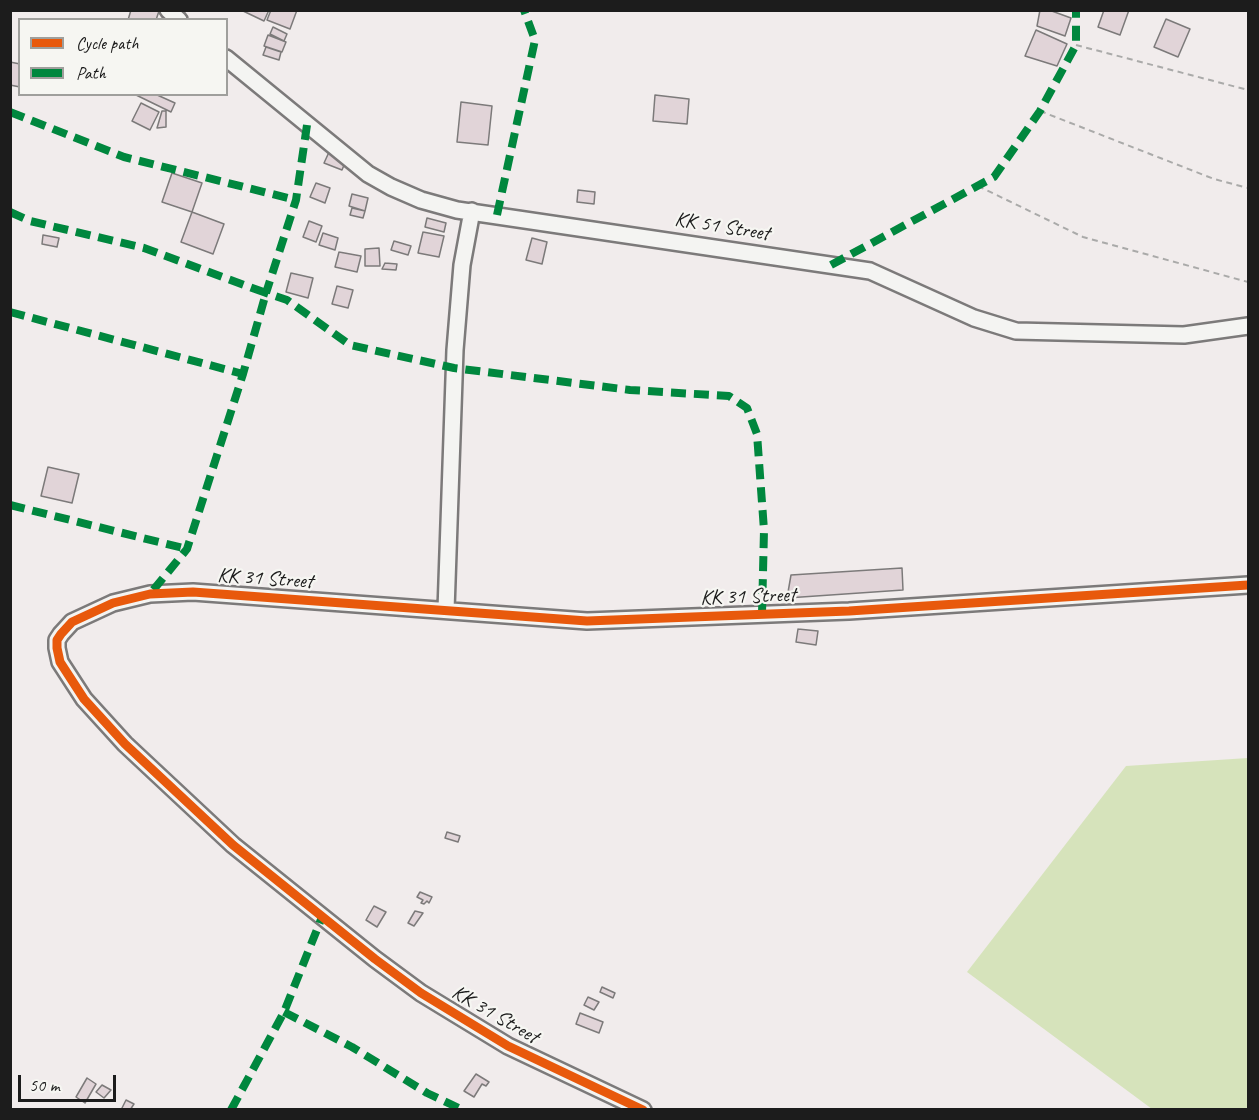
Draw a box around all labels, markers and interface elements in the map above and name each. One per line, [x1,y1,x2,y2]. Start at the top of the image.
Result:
legend [18,18,228,96]
text: Cycle path [76,32,138,54]
text: Path [76,62,106,84]
street label: KK 51 Street [673,207,771,247]
street label: KK 31 Street [216,563,314,595]
street label: KK 31 Street [700,583,796,611]
street label: KK 31 Street [447,980,543,1050]
scale bar [21,1063,118,1101]
text: 50 m [29,1074,60,1096]

